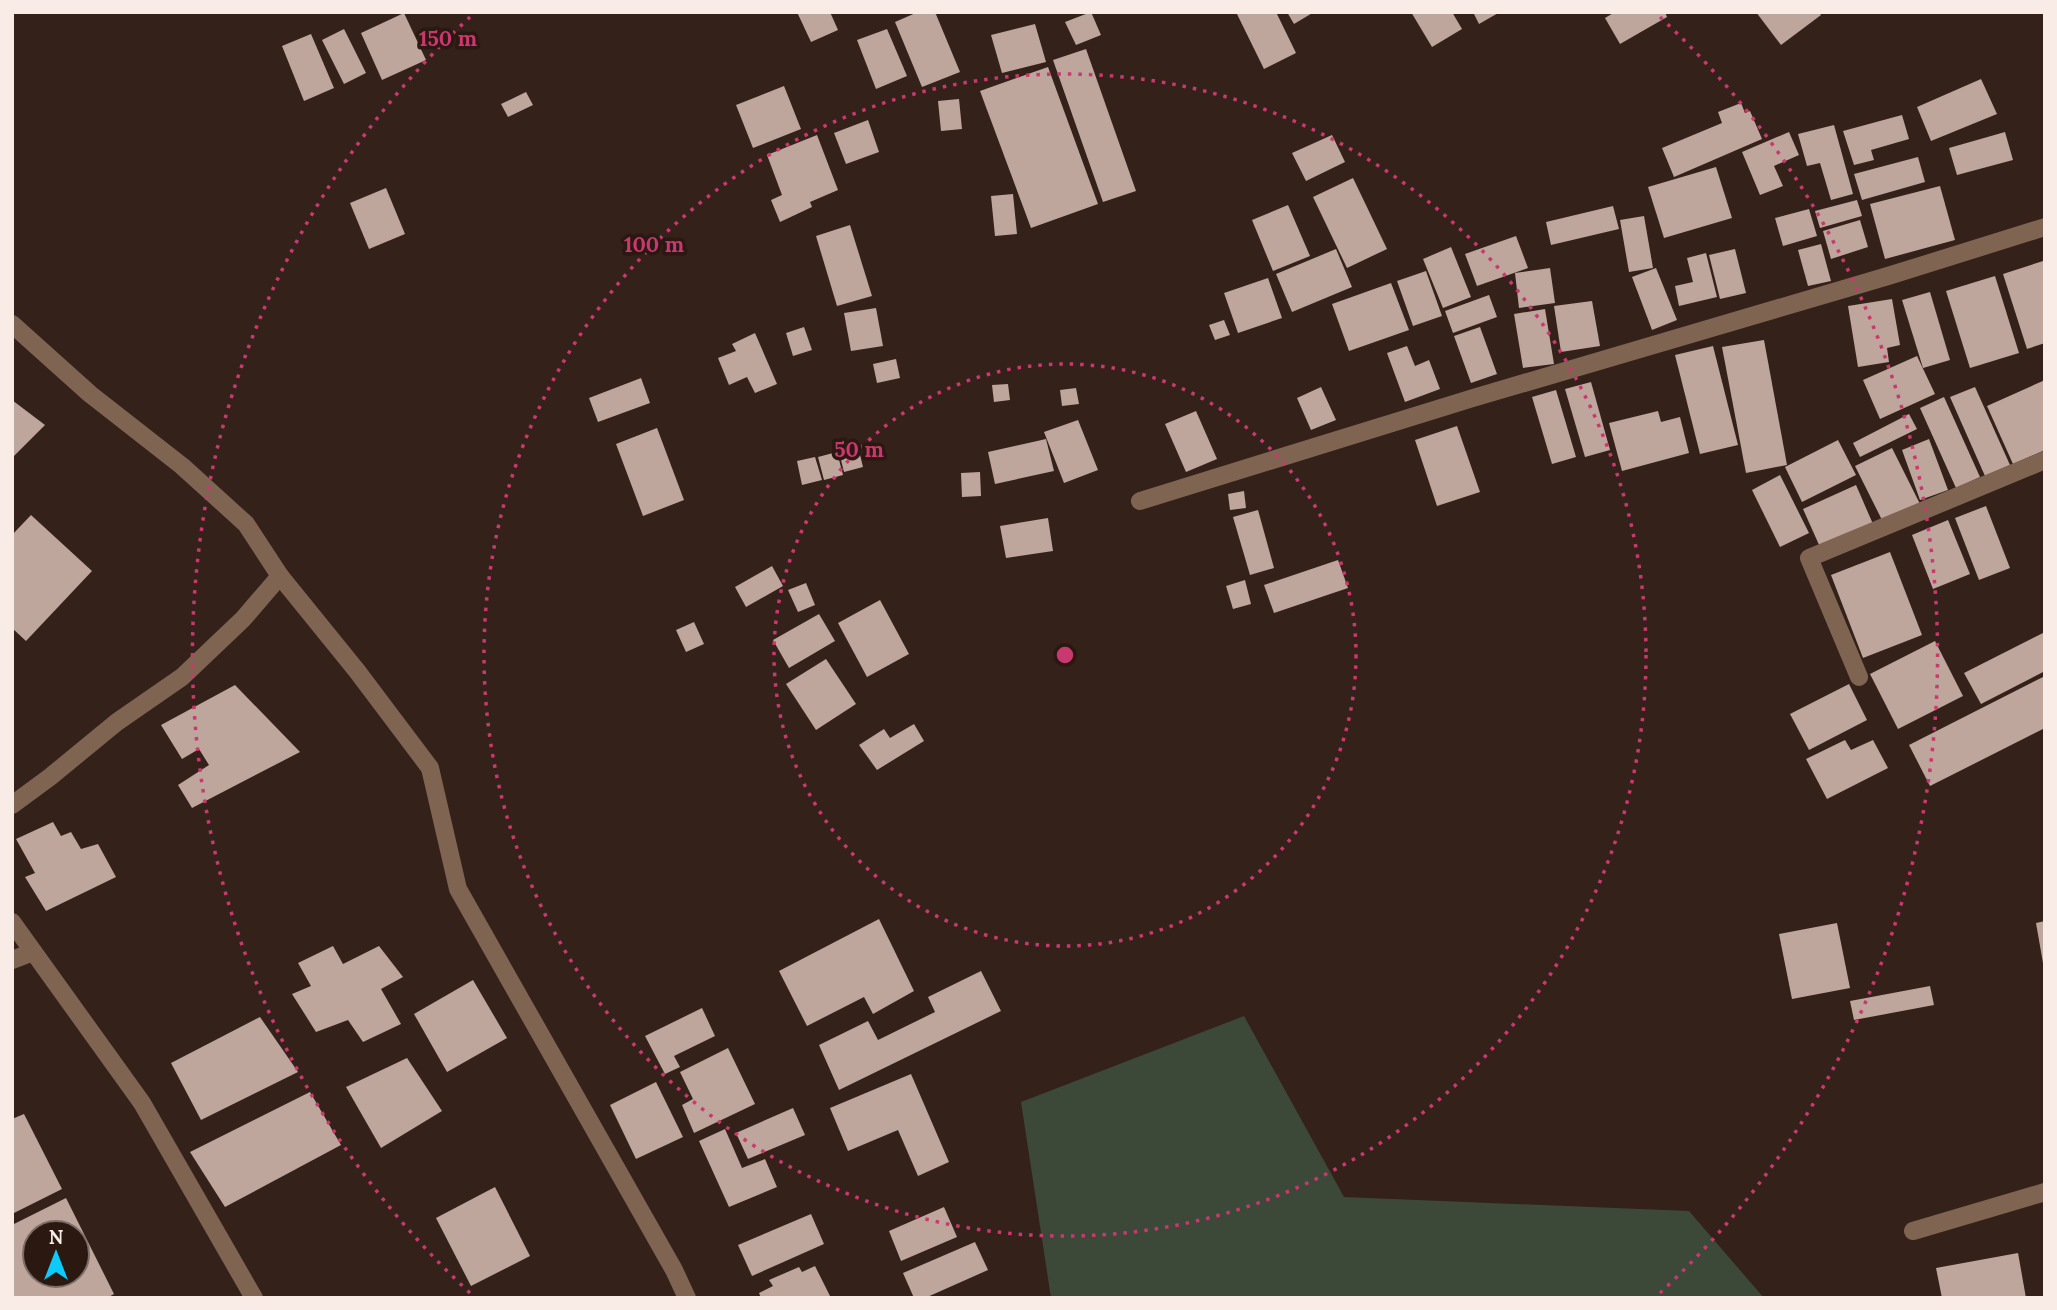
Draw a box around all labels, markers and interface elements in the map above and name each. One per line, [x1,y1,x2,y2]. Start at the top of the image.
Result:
text: 150 m [419,25,477,52]
text: 100 m [624,231,684,258]
text: 50 m [834,436,884,463]
centre of rings [1053,643,1077,667]
north arrow [21,1219,91,1289]
text: N [49,1225,64,1249]

